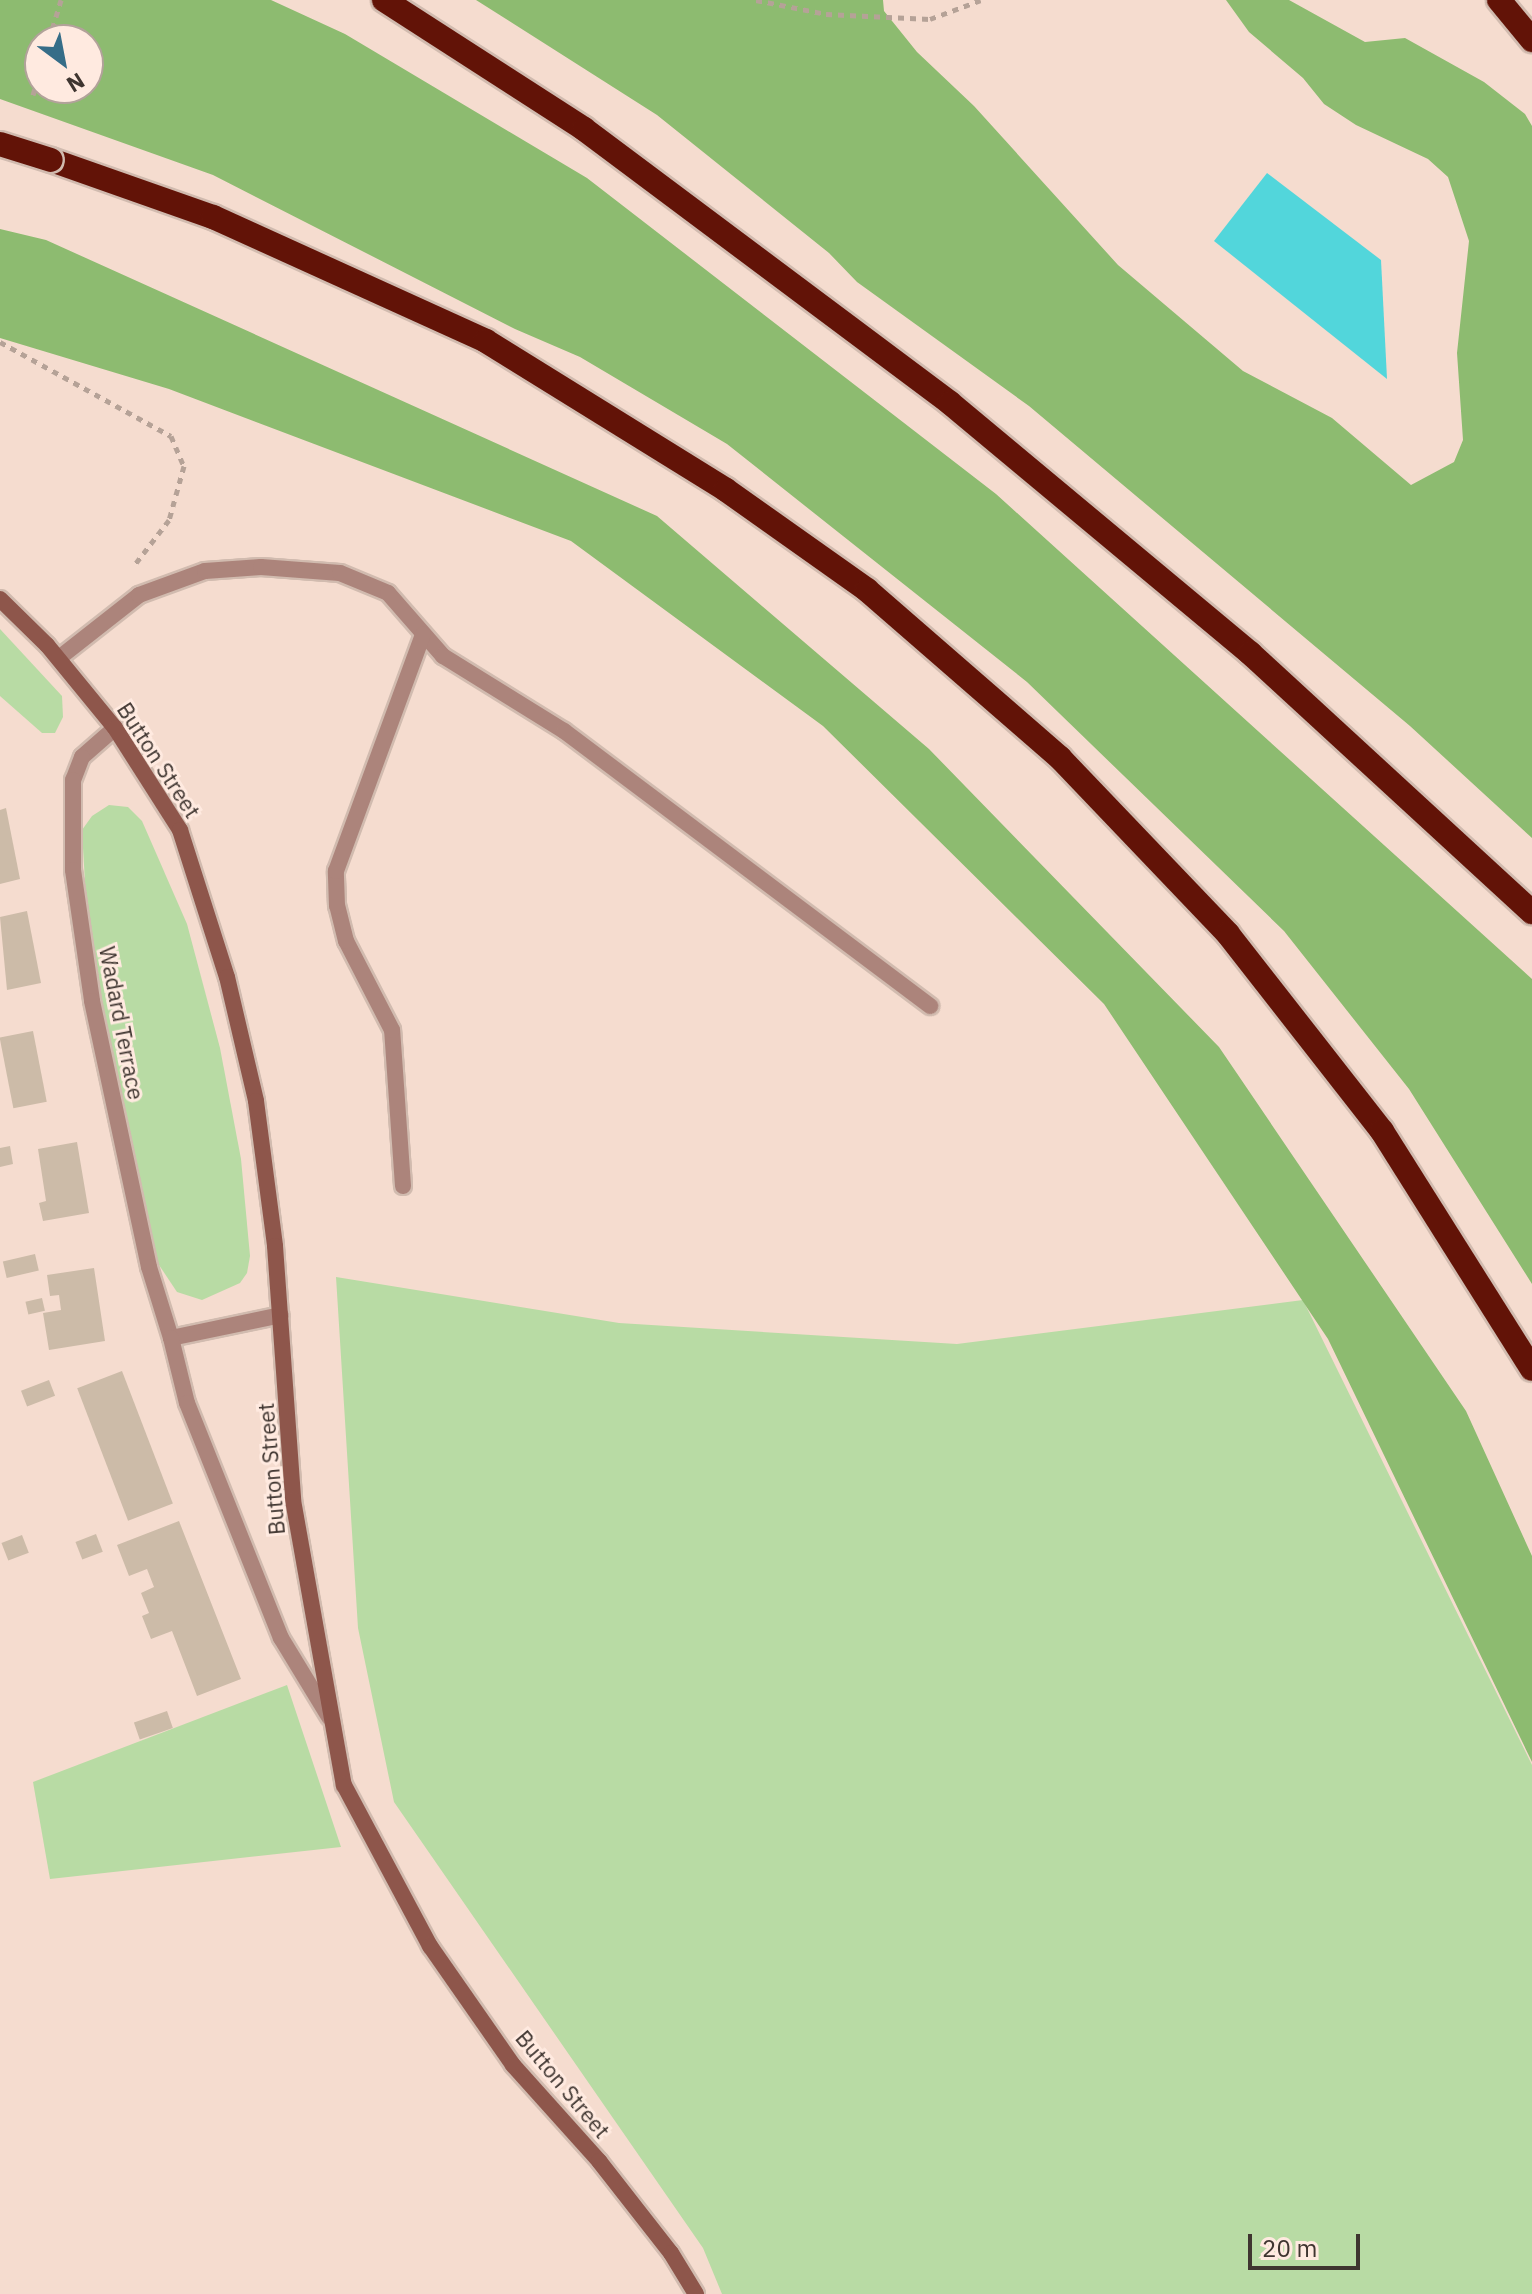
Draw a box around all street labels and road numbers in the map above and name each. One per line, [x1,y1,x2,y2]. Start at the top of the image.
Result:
street label: Button Street [112,697,206,823]
street label: Wadard Terrace [94,944,150,1102]
street label: Button Street [252,1402,290,1536]
street label: Button Street [510,2025,616,2143]

